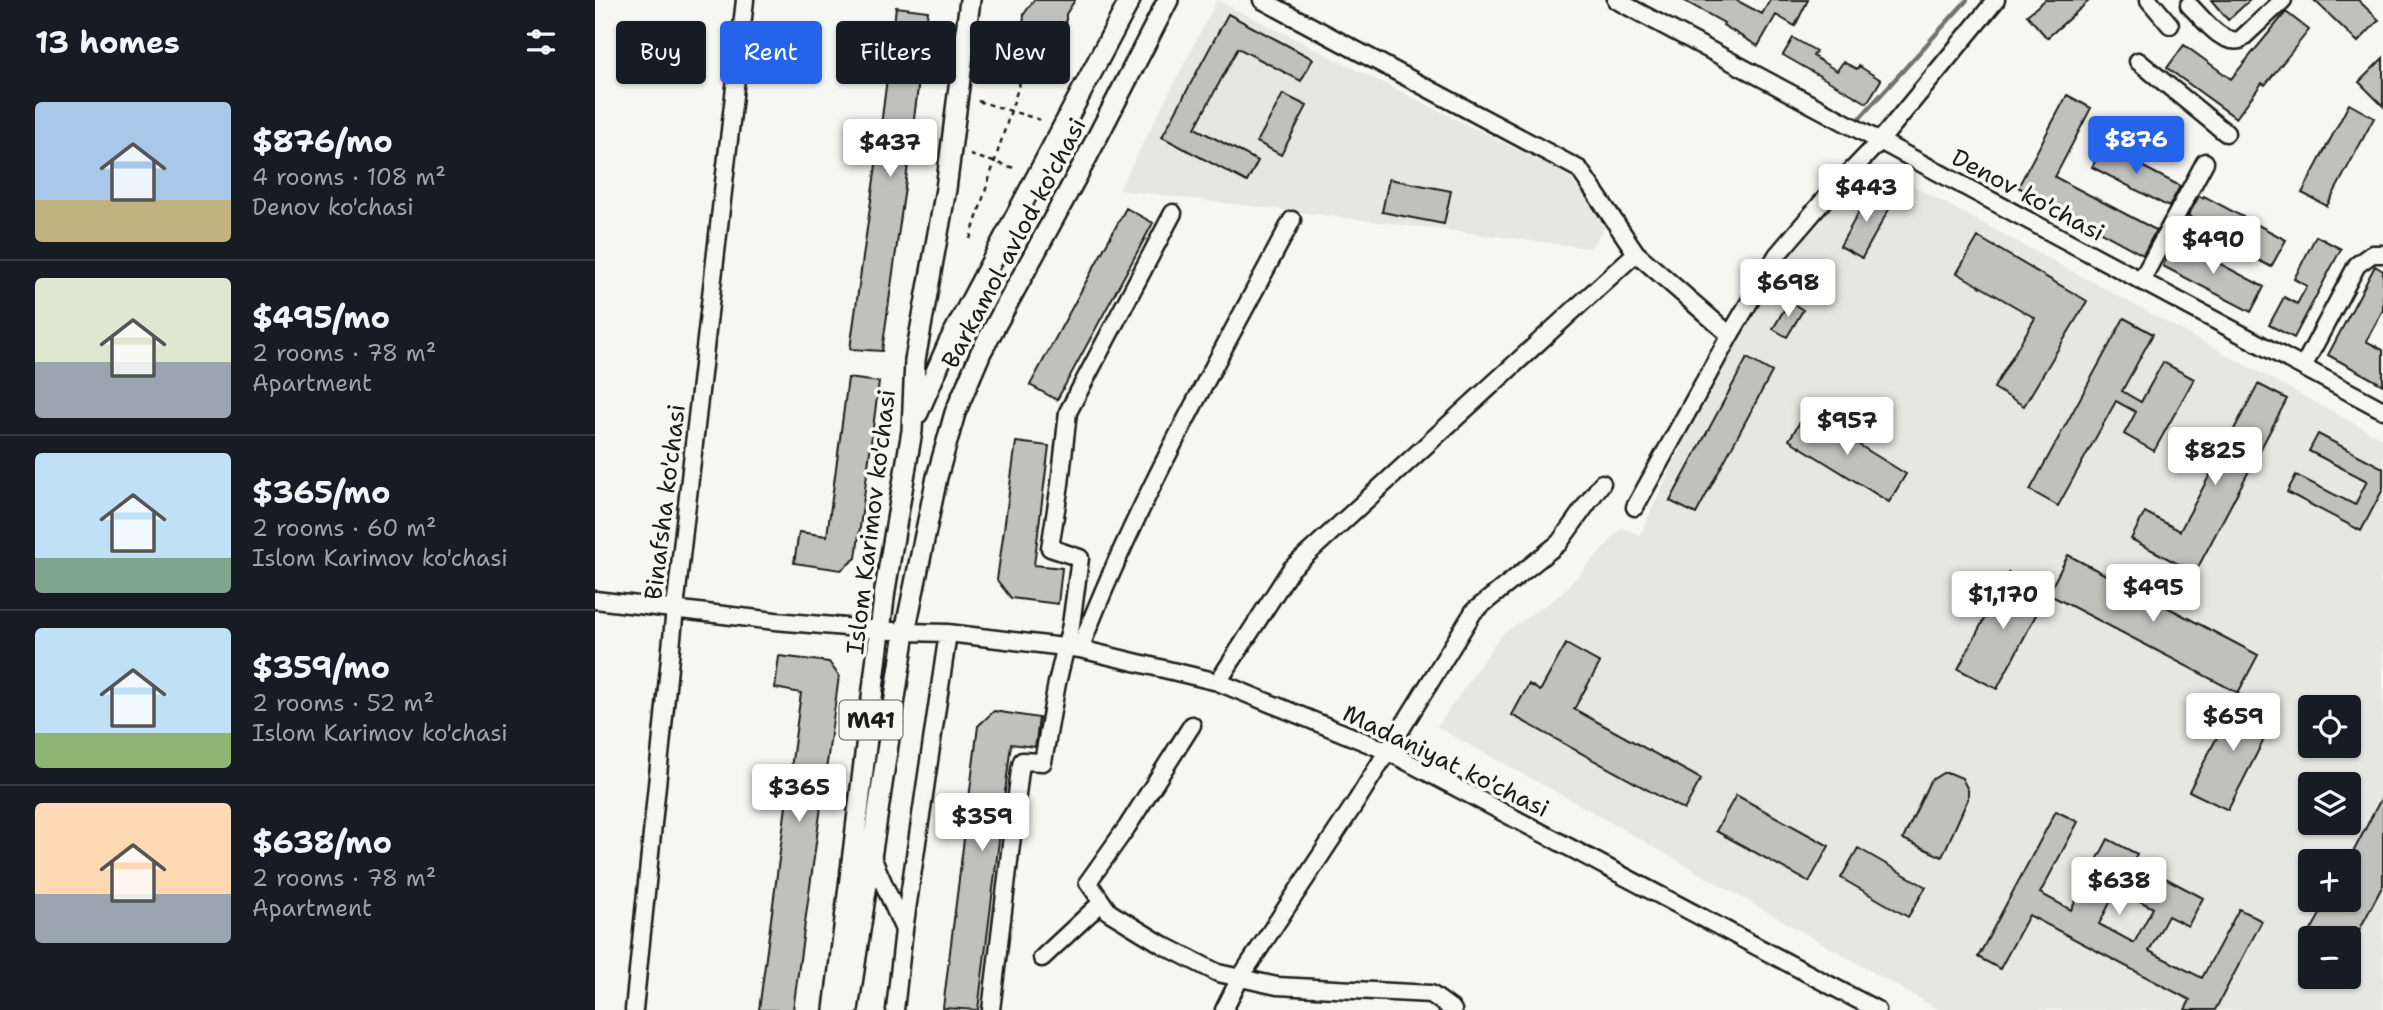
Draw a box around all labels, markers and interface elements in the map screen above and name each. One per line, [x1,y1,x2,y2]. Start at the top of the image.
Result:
chip: Buy [616,21,706,84]
chip: Rent [720,21,822,84]
chip: Filters [836,21,956,84]
chip: New [970,21,1070,84]
text: 13 homes [35,22,180,63]
icon: filters [522,23,560,61]
street label: Barkamol avlod ko'chasi [934,112,1094,374]
pin: $876 [2095,116,2177,176]
pin: $437 [849,120,931,179]
text: $876/mo [252,121,393,162]
text: $876 [2104,124,2168,154]
text: $437 [859,127,921,157]
icon: home [91,130,175,214]
street label: Denov ko'chasi [1946,141,2110,249]
text: 4 rooms · 108 m² [252,162,446,192]
pin: $443 [1825,164,1907,224]
text: $443 [1835,172,1897,202]
text: Denov ko'chasi [252,192,414,222]
pin: $490 [2172,216,2254,276]
text: $490 [2181,224,2245,254]
pin: $698 [1747,260,1829,319]
text: $698 [1756,267,1820,297]
text: $495/mo [252,297,390,338]
icon: home [91,306,175,390]
text: 2 rooms · 78 m² [252,338,436,368]
text: Apartment [252,368,372,398]
street label: Islom Karimov ko'chasi [839,388,903,656]
pin: $957 [1806,398,1888,457]
street label: Binafsha ko'chasi [637,402,693,602]
text: $957 [1816,405,1878,435]
pin: $825 [2174,428,2256,487]
text: $825 [2184,435,2246,465]
text: $365/mo [252,472,390,513]
icon: home [91,481,175,565]
text: 2 rooms · 60 m² [252,513,437,543]
text: Islom Karimov ko'chasi [252,543,508,573]
pin: $495 [2112,564,2194,624]
pin: $1,170 [1946,572,2060,631]
text: $495 [2122,572,2184,602]
text: $1,170 [1968,579,2038,609]
text: $359/mo [252,647,390,688]
icon: home [91,656,175,740]
text: 2 rooms · 52 m² [252,688,434,718]
pin: $659 [2192,694,2274,753]
map controls [2298,695,2361,989]
button: locate [2298,695,2361,758]
street label: Madaniyat ko'chasi [1338,697,1554,825]
road number: M41 [839,700,903,740]
text: $659 [2202,701,2264,731]
text: Islom Karimov ko'chasi [252,718,508,748]
pin: $365 [758,764,840,824]
text: $365 [768,772,830,802]
button: layers [2298,772,2361,835]
pin: $359 [941,794,1023,853]
text: $359 [951,801,1013,831]
text: $638/mo [252,822,392,863]
icon: home [91,831,175,915]
button: + [2298,849,2361,912]
pin: $638 [2078,858,2160,917]
text: 2 rooms · 78 m² [252,863,436,893]
text: $638 [2087,865,2151,895]
text: Apartment [252,893,372,923]
button: − [2298,926,2361,989]

